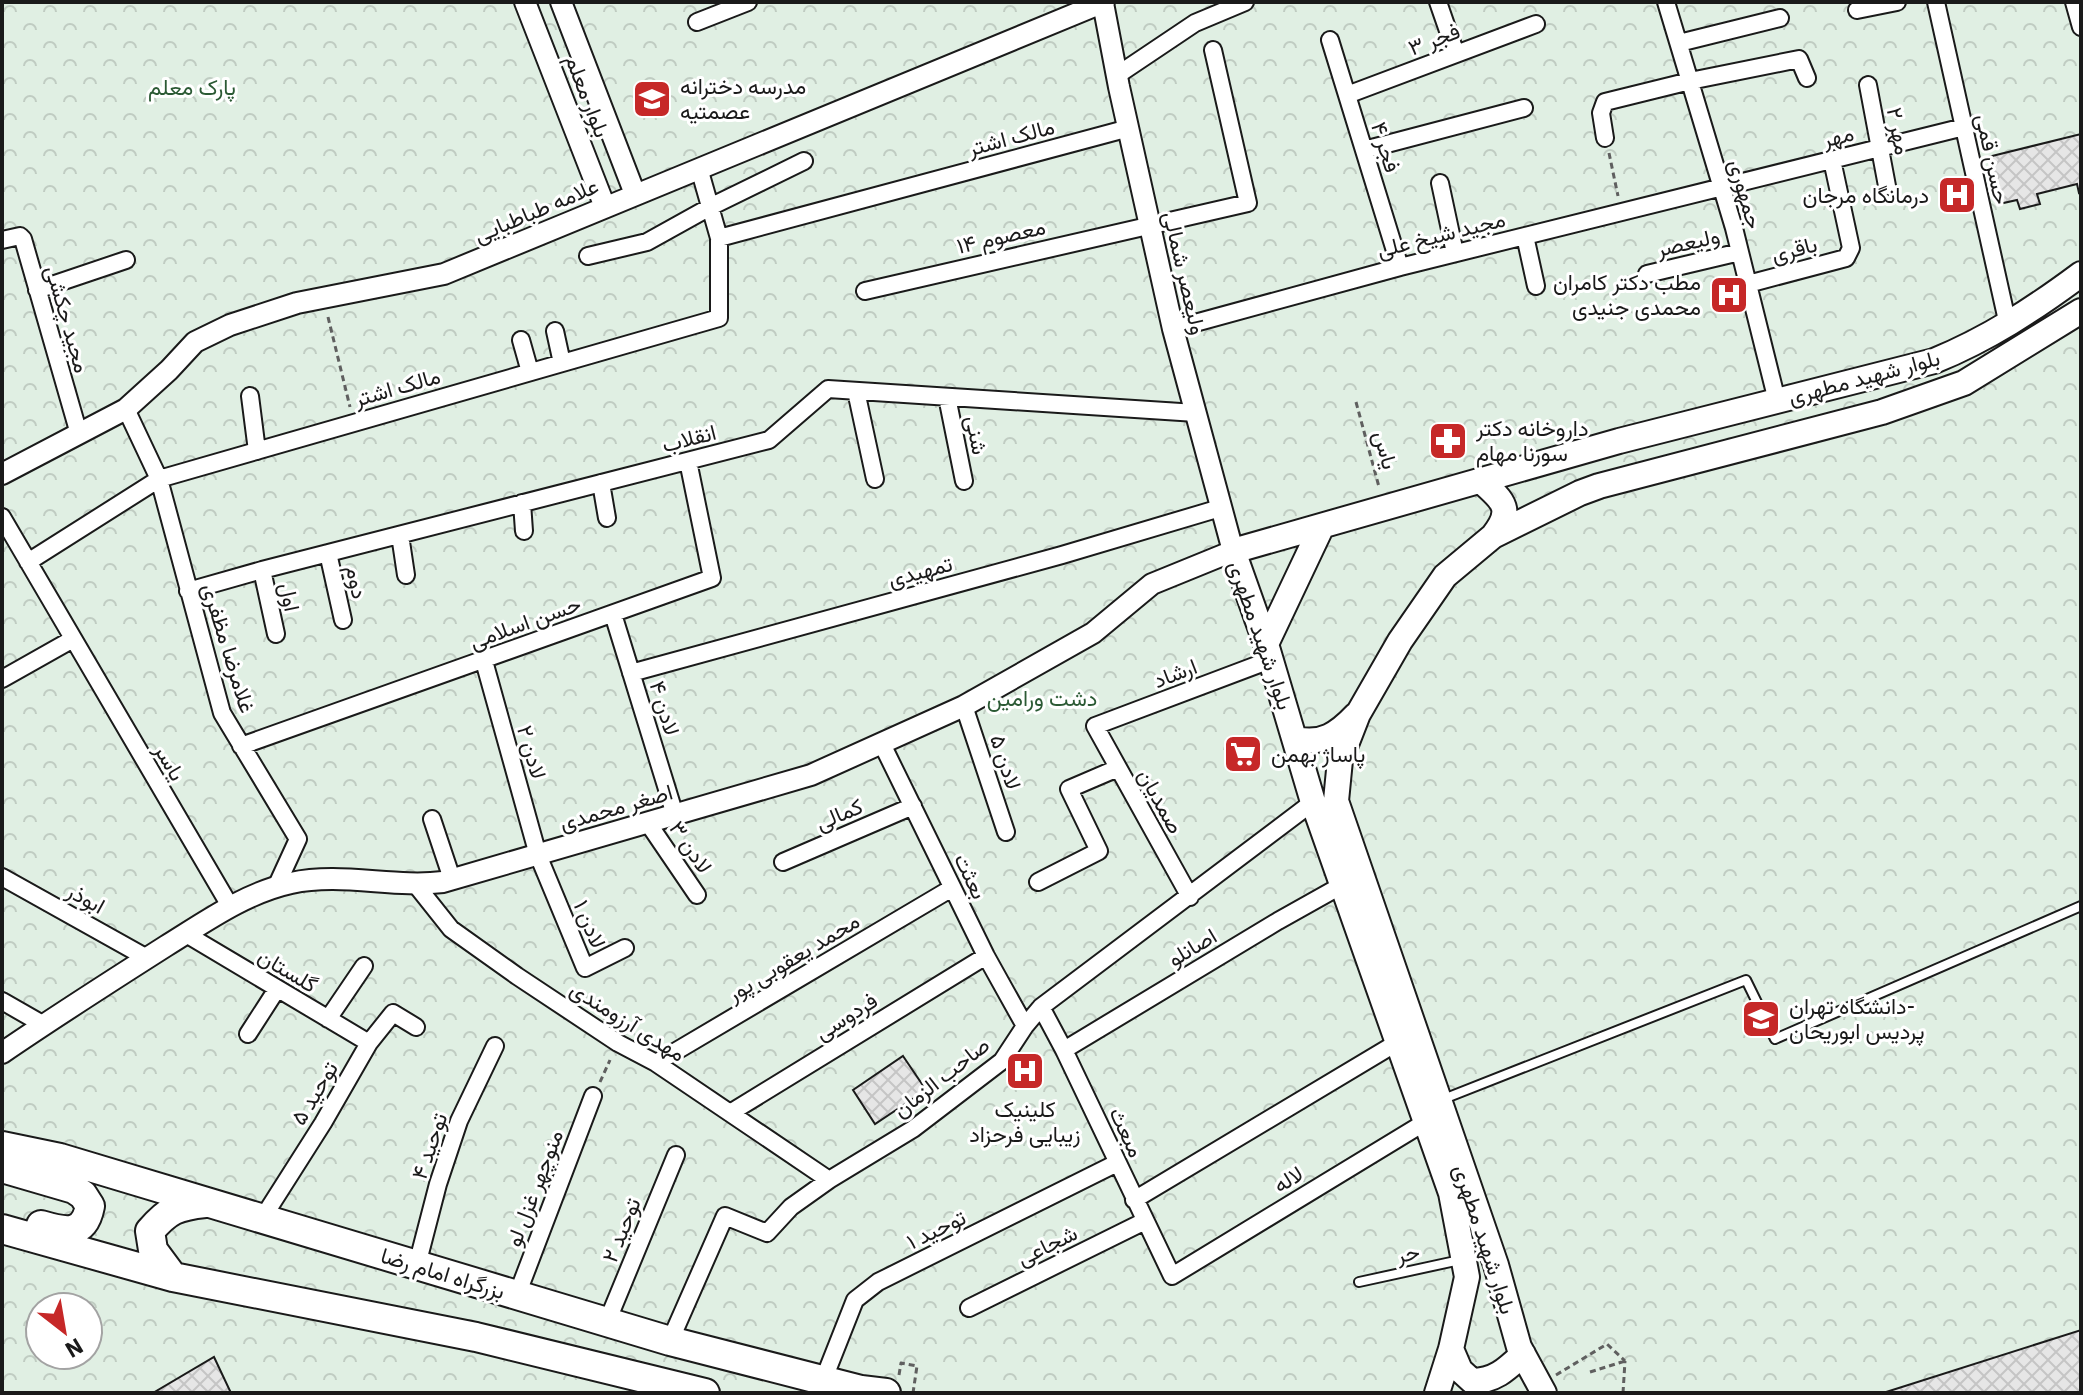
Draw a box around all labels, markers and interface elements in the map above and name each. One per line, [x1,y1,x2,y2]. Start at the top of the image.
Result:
street label: فجر ۳ [1404,15,1464,62]
street label: بلوار معلم [559,50,617,142]
place label: مدرسه دخترانه عصمتیه [680,71,806,125]
park label: پارک معلم [148,72,236,102]
school or university icon: مدرسه دخترانه عصمتیه [631,78,673,120]
street label: مهر ۲ [1881,105,1918,157]
street label: مالک اشتر [963,111,1057,162]
street label: حسن قمی [1970,111,2017,207]
street label: فجر ۴ [1365,118,1408,176]
street label: مهر [1818,118,1857,154]
street label: جمهوری [1723,156,1770,232]
street label: علامه طباطبایی [469,170,603,249]
hospital icon: درمانگاه مرجان [1936,174,1978,216]
place label: درمانگاه مرجان [1803,180,1929,209]
street label: مجید شیخ علی [1374,204,1508,264]
street label: ولیعصر شمالی [1157,208,1214,337]
street label: ۱۴ معصوم [954,211,1048,261]
street label: ولیعصر [1652,220,1722,263]
street label: باقری [1768,229,1820,269]
street label: مجید چکشی [38,262,98,376]
place label: مطب دکتر کامران محمدی جنیدی [1553,267,1701,321]
hospital icon: مطب دکتر کامران محمدی جنیدی [1708,274,1750,316]
street label: بلوار شهید مطهری [1785,342,1943,411]
street label: مالک اشتر [349,360,443,413]
street label: شنی [960,413,995,457]
place label: داروخانه دکتر سورنا مهام [1475,413,1588,468]
street label: انقلاب [659,417,719,458]
pharmacy icon: داروخانه دکتر سورنا مهام [1427,420,1469,462]
street label: یاس [1367,427,1405,472]
street label: تمهیدی [884,548,956,593]
street label: بلوار شهید مطهری [1222,556,1301,713]
street label: دوم [339,563,375,601]
street label: غلامرضا مظفری [196,579,263,716]
street label: اول [273,580,308,614]
street label: حسن اسلامی [465,588,585,655]
street label: ارشاد [1149,651,1201,694]
street label: لادن ۴ [643,677,687,739]
park label: دشت ورامین [987,683,1097,712]
street label: لادن ۲ [511,722,554,782]
street label: لادن ۵ [984,731,1029,793]
supermarket icon: پاساژ بهمن [1222,733,1264,775]
street label: یاسر [148,737,193,786]
place label: پاساژ بهمن [1271,739,1365,769]
street label: صمدیان [1132,763,1191,838]
street label: اصغر محمدی [556,777,676,836]
street label: کمالی [811,791,867,836]
street label: لادن ۳ [663,815,720,879]
street label: بعثت [948,848,995,903]
street label: ابوذر [61,875,111,920]
street label: لادن ۱ [567,895,613,952]
street label: محمد یعقوبی پور [720,906,865,1009]
street label: اصانلو [1162,921,1222,972]
street label: گلستان [253,941,324,999]
street label: مهدی آرزومندی [565,974,691,1068]
street label: فردوسی [809,985,883,1046]
place label: دانشگاه تهران- پردیس ابوریحان [1789,991,1925,1046]
school or university icon: دانشگاه تهران- پردیس ابوریحان [1740,998,1782,1040]
street label: صاحب الزمان [886,1030,995,1123]
hospital icon: کلینیک زیبایی فرحزاد [1004,1050,1046,1092]
street label: توحید ۵ [283,1055,344,1130]
place label: کلینیک زیبایی فرحزاد [969,1094,1081,1148]
street label: مبعث [1103,1102,1152,1162]
street label: توحید ۴ [404,1108,454,1183]
street label: منوچهر غزل لو [498,1125,570,1251]
street label: لاله [1267,1158,1308,1199]
street label: بلوار شهید مطهری [1448,1160,1523,1317]
street label: توحید ۲ [594,1193,647,1267]
street label: توحید ۱ [901,1202,970,1255]
street label: شجاعی [1012,1218,1082,1272]
street label: حر [1393,1236,1422,1269]
street label: بزرگراه امام رضا [377,1240,509,1306]
north arrow [24,1291,104,1371]
text: N [60,1332,89,1365]

